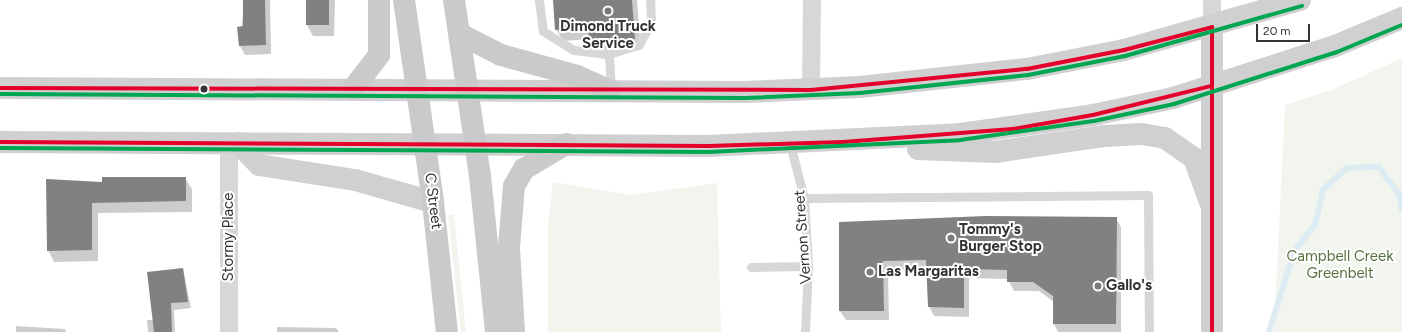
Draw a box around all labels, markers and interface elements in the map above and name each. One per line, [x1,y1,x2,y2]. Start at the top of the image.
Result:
marker: Dimond Truck Service [603,6,613,16]
scale bar [1258,16,1312,42]
place label: Dimond Truck Service [560,17,656,52]
text: 20 m [1263,24,1291,38]
unlabelled marker [199,84,209,94]
street label: C Street [421,172,445,230]
street label: Vernon Street [791,189,815,285]
street label: Stormy Place [220,193,238,281]
place label: Tommy's Burger Stop [959,220,1042,255]
marker: Tommy's Burger Stop [946,233,956,243]
park label: Campbell Creek Greenbelt [1287,247,1393,282]
place label: Las Margaritas [878,263,979,281]
marker: Las Margaritas [865,267,875,277]
place label: Gallo's [1106,277,1152,295]
marker: Gallo's [1093,281,1103,291]

